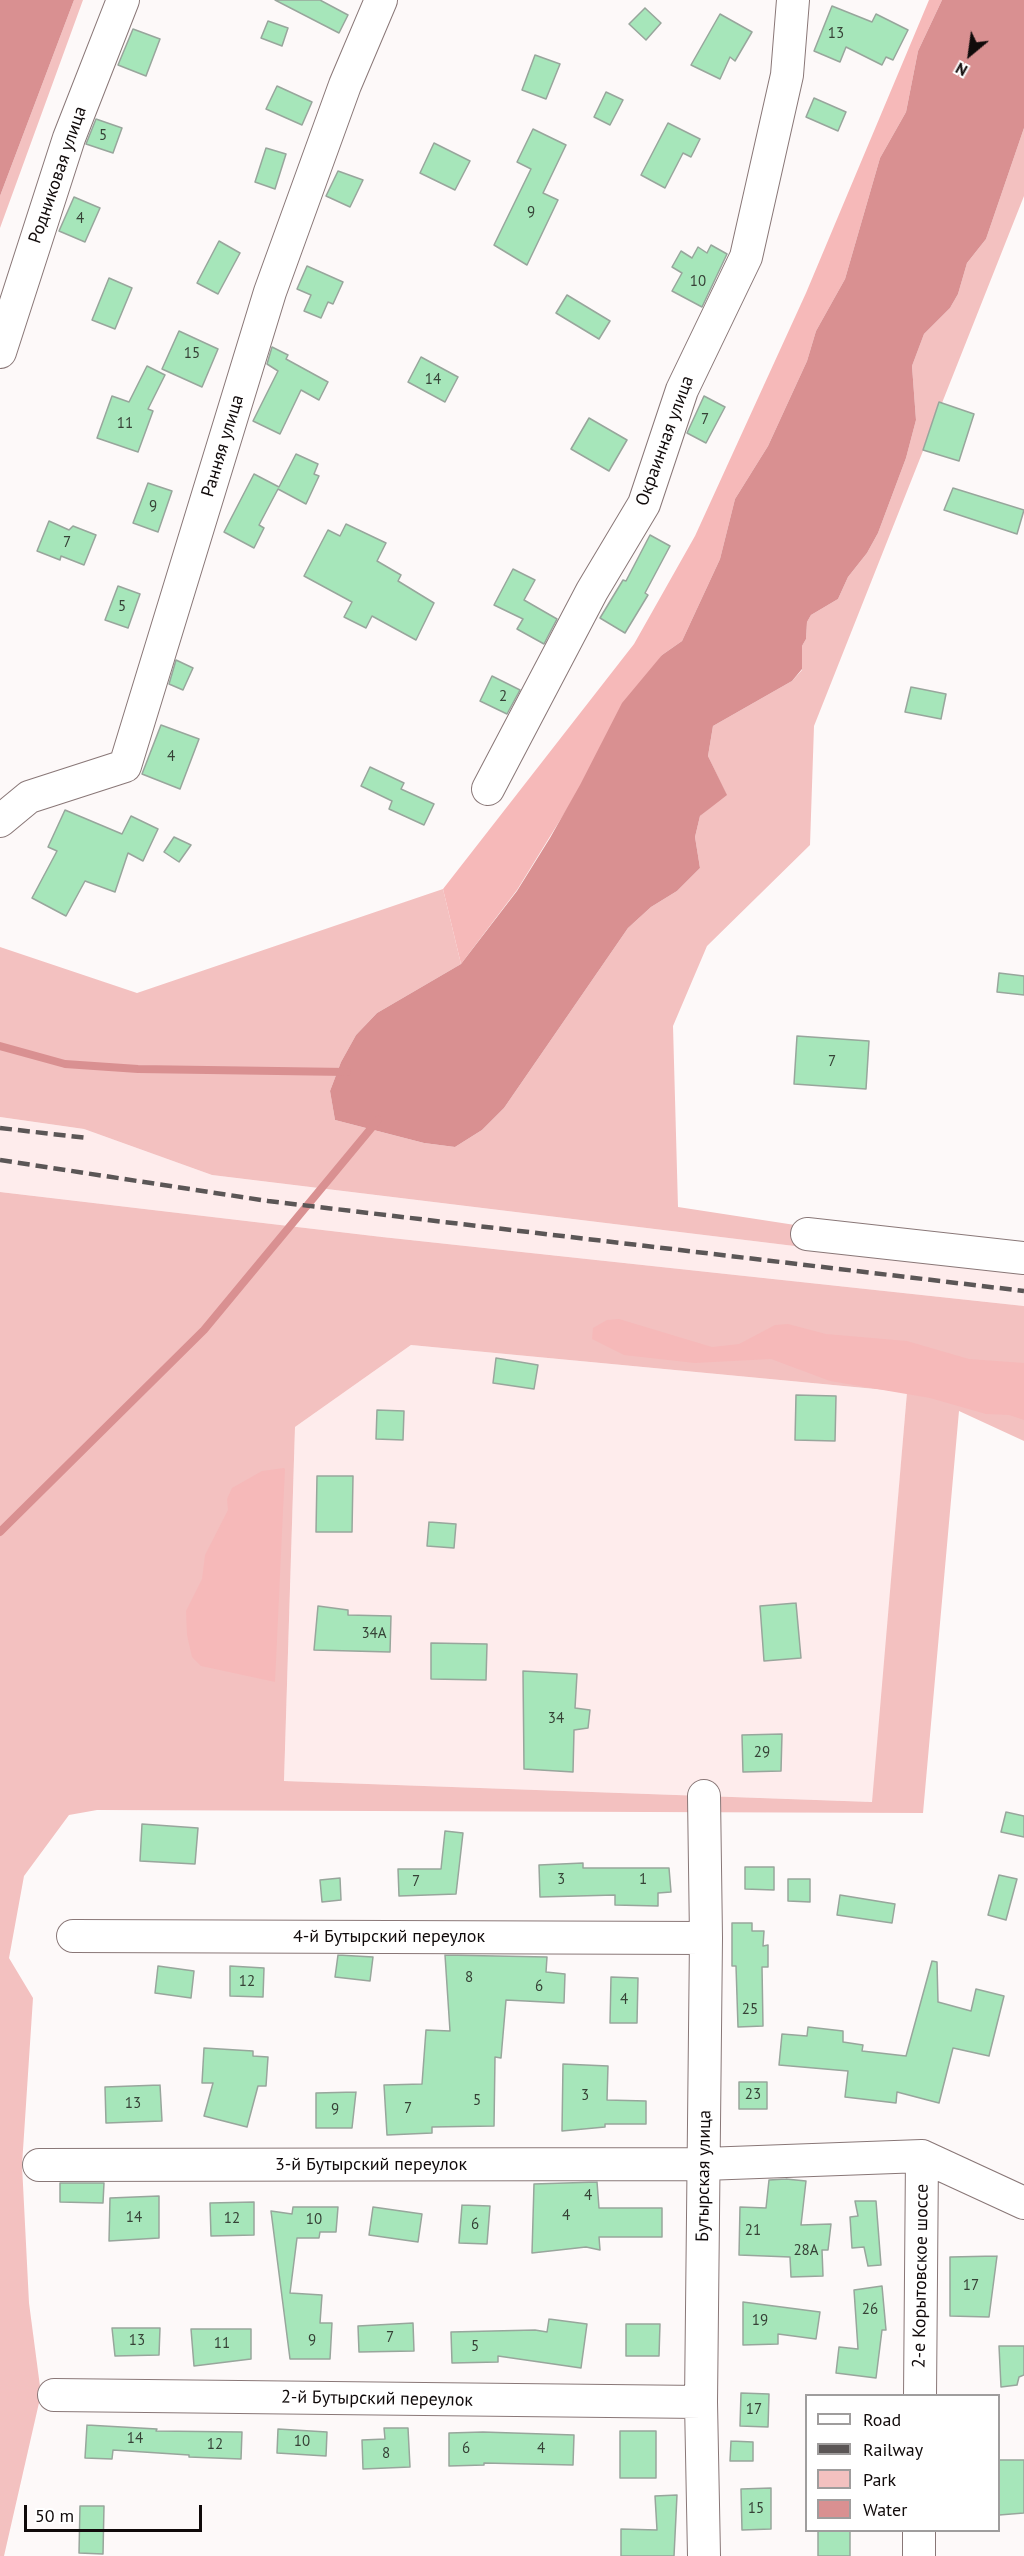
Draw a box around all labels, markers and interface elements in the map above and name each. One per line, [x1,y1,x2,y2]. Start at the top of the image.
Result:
north arrow [940,24,1000,84]
house number: 13 [828,25,844,43]
text: N [952,58,971,81]
street label: Родниковая улица [24,104,92,246]
house number: 5 [99,127,107,145]
house number: 9 [527,204,535,222]
house number: 4 [76,210,84,228]
house number: 10 [690,273,706,291]
house number: 15 [184,345,200,363]
house number: 14 [425,371,441,389]
street label: Окраинная улица [631,373,699,509]
street label: Ранняя улица [197,392,249,500]
house number: 7 [701,411,709,429]
house number: 11 [117,415,133,433]
house number: 9 [149,498,157,516]
house number: 7 [63,534,71,552]
house number: 5 [118,598,126,616]
house number: 2 [499,688,507,706]
house number: 4 [167,748,175,766]
house number: 7 [828,1053,836,1071]
house number: 34А [361,1625,387,1643]
house number: 34 [548,1710,564,1728]
house number: 29 [754,1744,770,1762]
house number: 3 [557,1871,565,1889]
house number: 1 [639,1871,647,1889]
house number: 7 [412,1873,420,1891]
street label: 4-й Бутырский переулок [293,1926,485,1948]
house number: 8 [465,1969,473,1987]
house number: 12 [239,1973,255,1991]
house number: 6 [535,1978,543,1996]
house number: 4 [620,1991,628,2009]
house number: 25 [742,2001,758,2019]
house number: 23 [745,2086,761,2104]
house number: 3 [581,2087,589,2105]
house number: 5 [473,2092,481,2110]
house number: 13 [125,2095,141,2113]
house number: 7 [404,2100,412,2118]
house number: 9 [331,2101,339,2119]
street label: Бутырская улица [692,2110,716,2242]
street label: 3-й Бутырский переулок [275,2154,467,2176]
street label: 2-е Корытовское шоссе [909,2184,933,2368]
house number: 4 [584,2187,592,2205]
house number: 4 [562,2207,570,2225]
house number: 14 [126,2209,142,2227]
house number: 12 [224,2210,240,2228]
house number: 10 [306,2211,322,2229]
house number: 6 [471,2216,479,2234]
house number: 21 [745,2222,761,2240]
house number: 28А [793,2242,819,2260]
house number: 17 [963,2277,979,2295]
house number: 26 [862,2301,878,2319]
house number: 19 [752,2312,768,2330]
house number: 7 [386,2329,394,2347]
house number: 13 [129,2332,145,2350]
house number: 9 [308,2332,316,2350]
house number: 11 [214,2335,230,2353]
house number: 5 [471,2338,479,2356]
street label: 2-й Бутырский переулок [281,2387,473,2411]
legend [805,2394,1000,2532]
house number: 17 [746,2401,762,2419]
text: Road [863,2408,901,2431]
house number: 14 [127,2430,143,2448]
house number: 10 [294,2433,310,2451]
house number: 12 [207,2436,223,2454]
text: Railway [863,2438,923,2461]
house number: 6 [462,2440,470,2458]
house number: 4 [537,2440,545,2458]
house number: 8 [382,2445,390,2463]
text: Park [863,2468,896,2491]
scale bar [27,2493,206,2531]
text: Water [863,2498,907,2521]
house number: 15 [748,2500,764,2518]
text: 50 m [35,2504,74,2527]

